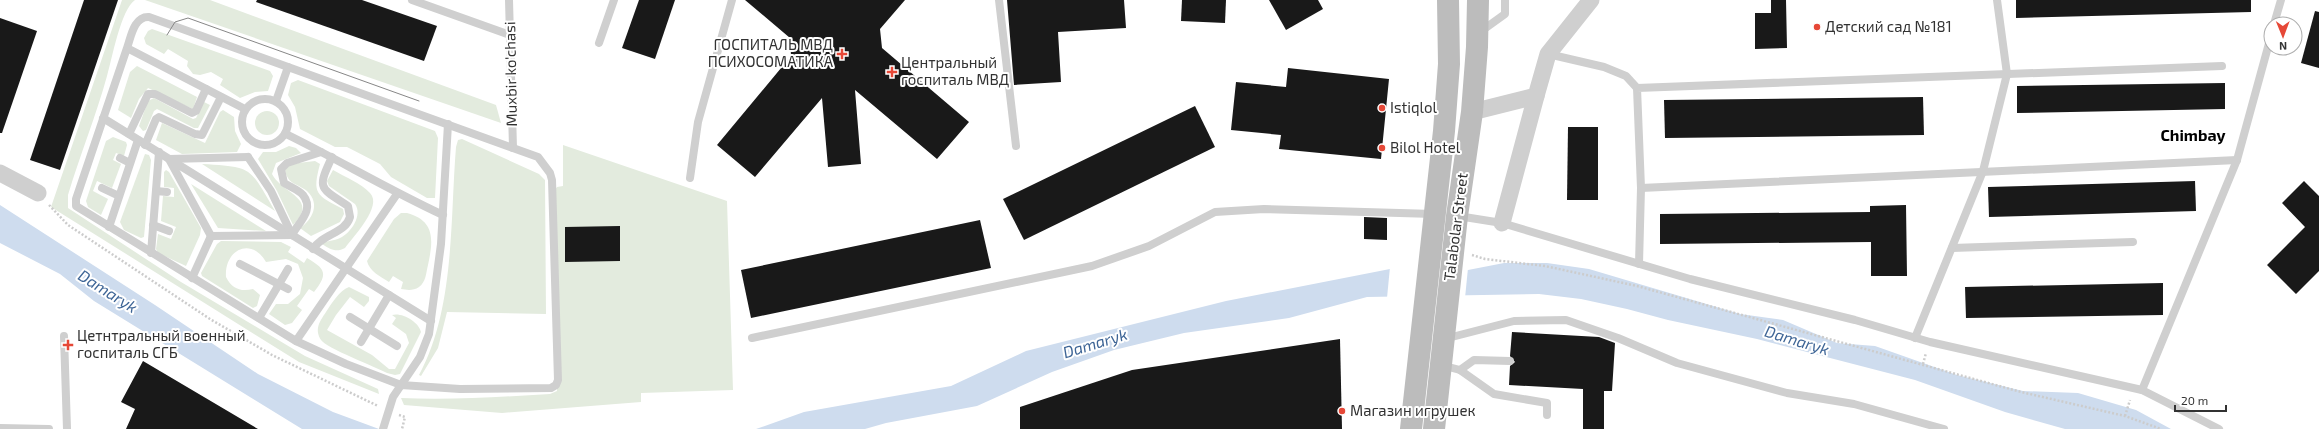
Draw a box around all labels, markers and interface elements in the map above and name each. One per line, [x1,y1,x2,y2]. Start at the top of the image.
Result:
north arrow [2263,16,2303,56]
place label: Детский сад №181 [1825,17,1952,35]
street label: Muxbir ko'chasi [500,21,520,127]
marker: Детский сад №181 [1812,22,1822,32]
place label: ГОСПИТАЛЬ МВД ПСИХОСОМАТИКА [708,35,834,70]
text: N [2279,40,2287,53]
marker: ГОСПИТАЛЬ МВД ПСИХОСОМАТИКА [836,48,848,60]
place label: Центральный госпиталь МВД [901,53,1009,88]
marker: Центральный госпиталь МВД [886,66,898,78]
place label: Istiqlol [1390,98,1438,116]
marker: Istiqlol [1377,103,1387,113]
district label: Chimbay [2160,125,2226,145]
place label: Bilol Hotel [1390,138,1461,156]
marker: Bilol Hotel [1377,143,1387,153]
street label: Talabolar Street [1439,172,1471,282]
water label: Damaryk [75,265,141,317]
water label: Damaryk [1762,321,1832,359]
water label: Damaryk [1060,324,1130,362]
place label: Цетнтральный военный госпиталь СГБ [77,326,246,361]
marker: Цетнтральный военный госпиталь СГБ [62,339,74,351]
scale bar [2175,387,2226,413]
text: 20 m [2181,393,2208,407]
place label: Магазин игрушек [1350,401,1476,420]
marker: Магазин игрушек [1337,406,1347,416]

